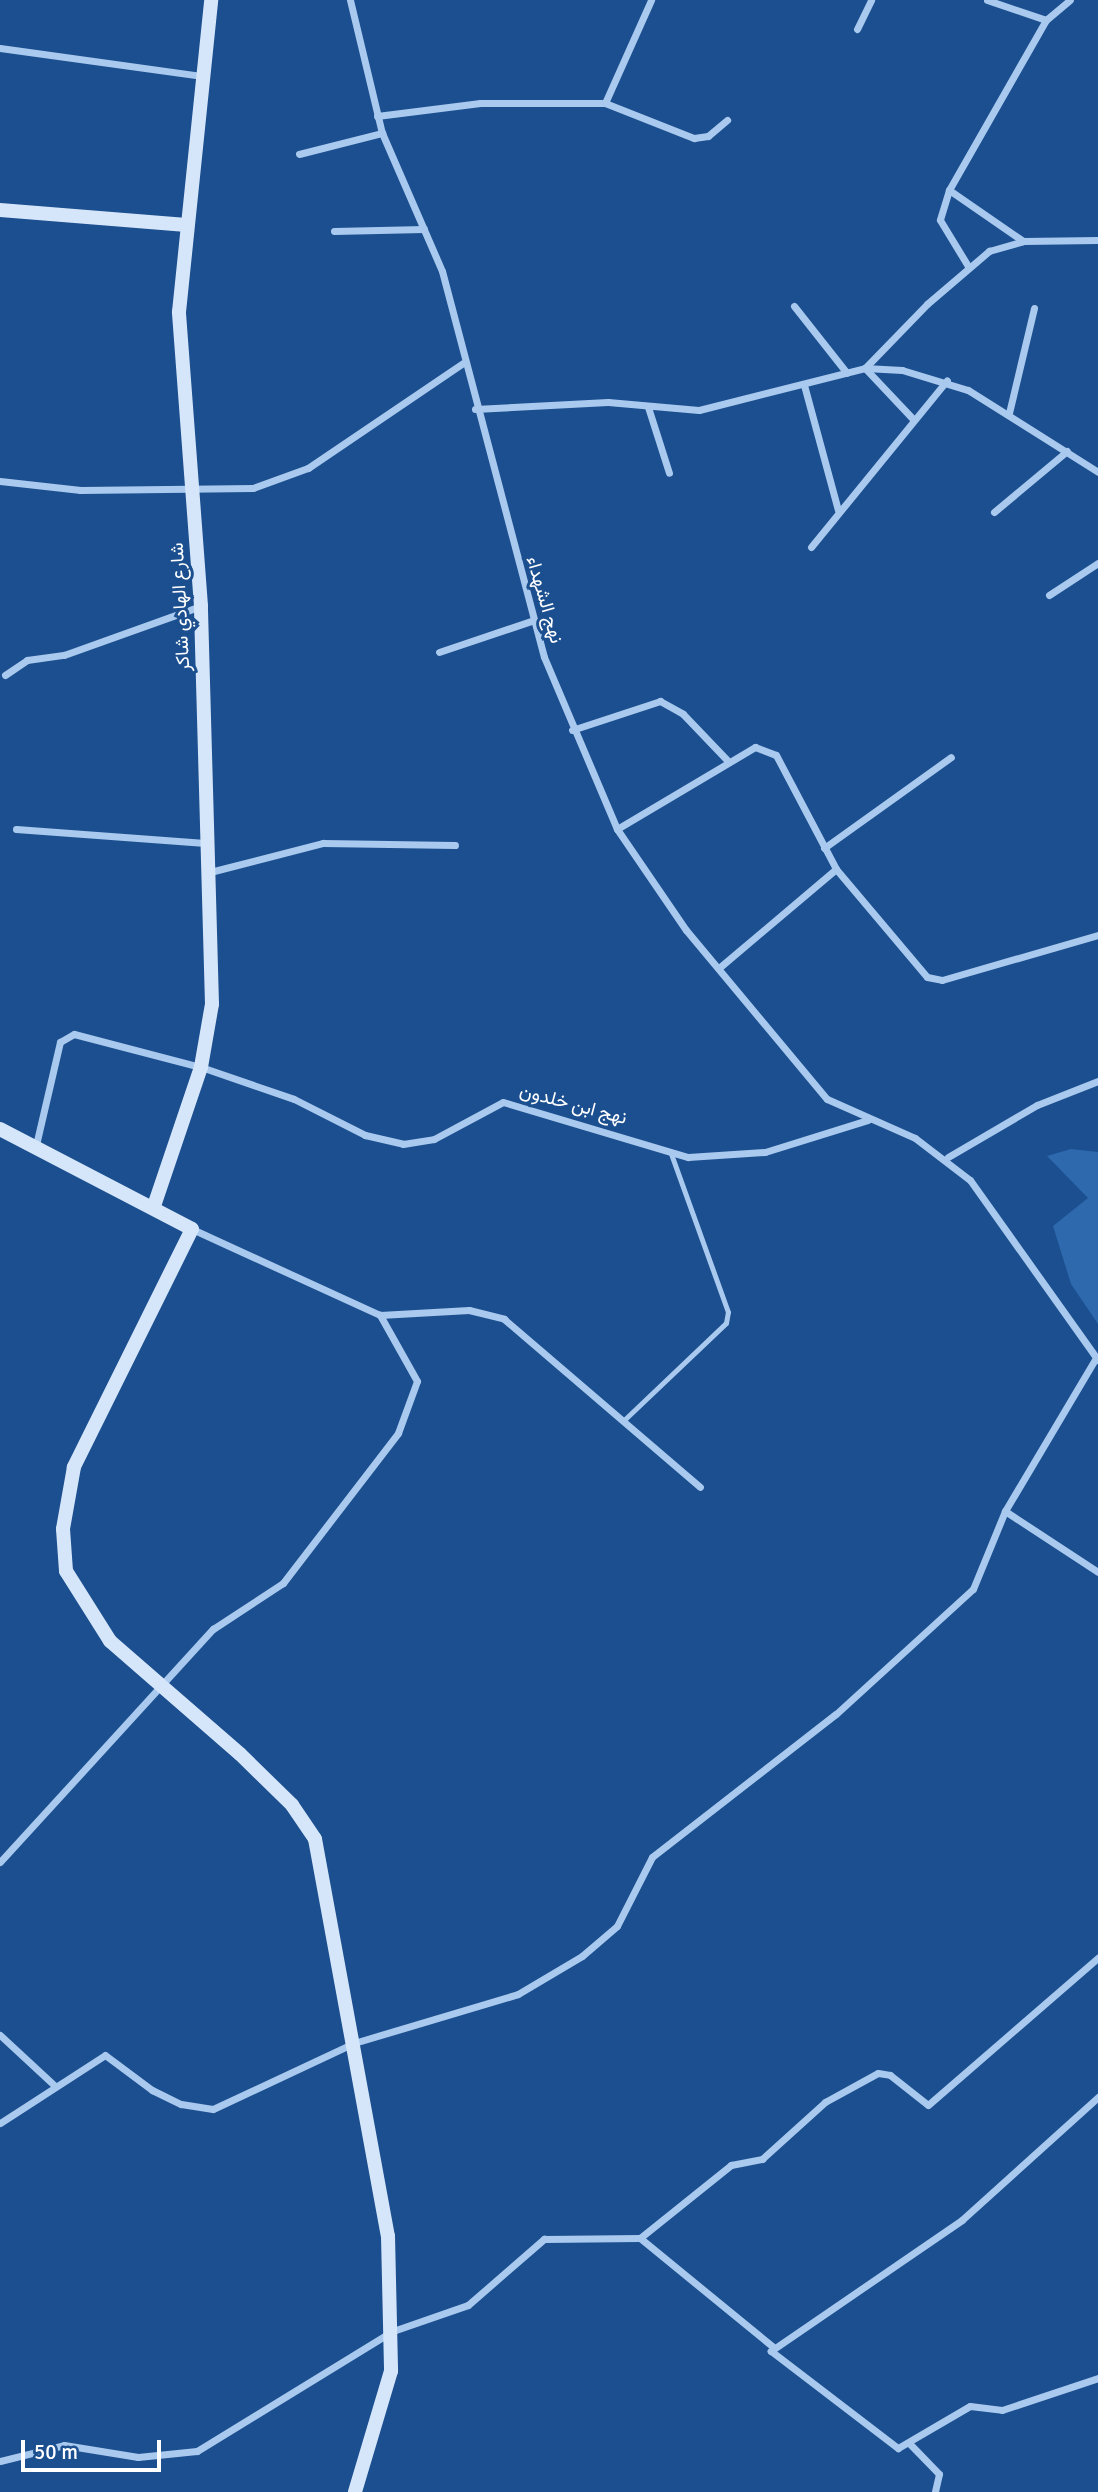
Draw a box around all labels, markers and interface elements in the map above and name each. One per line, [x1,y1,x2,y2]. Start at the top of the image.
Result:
street label: شارع الهادي شاكر [166,542,196,672]
street label: نهج الشهداء [521,554,567,646]
street label: نهج ابن خلدون [517,1080,629,1130]
scale bar [24,2426,164,2470]
text: 50 m [34,2439,78,2465]

